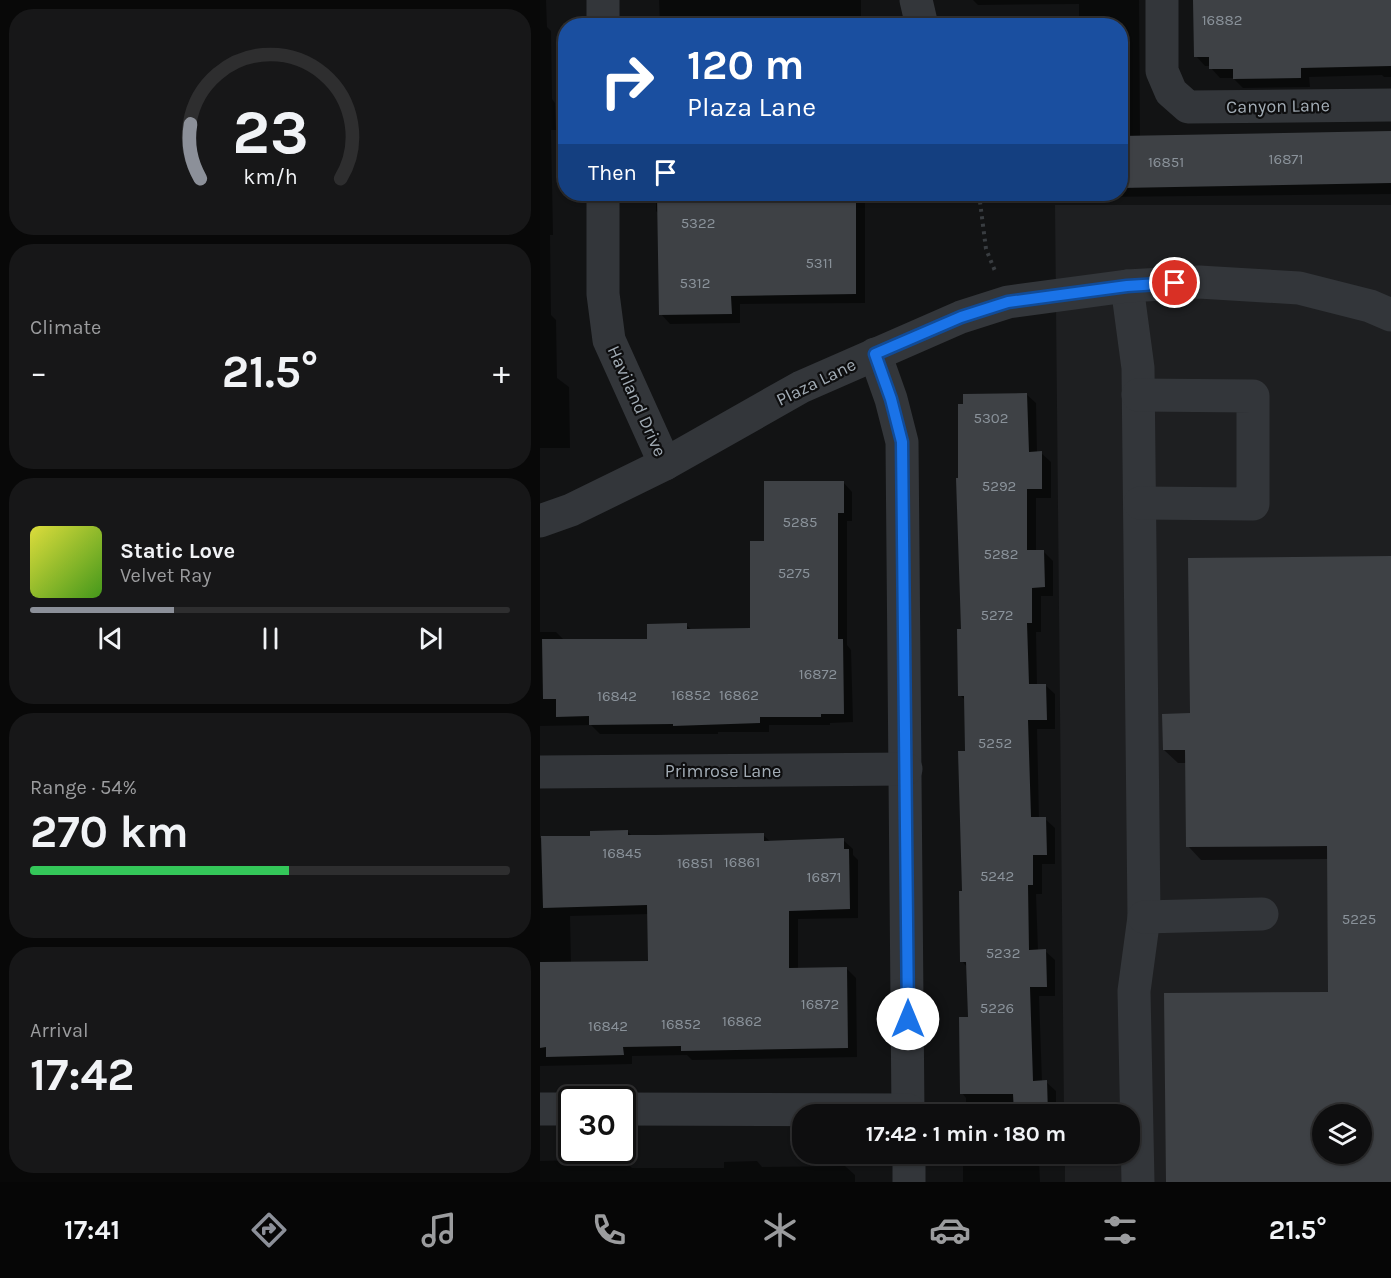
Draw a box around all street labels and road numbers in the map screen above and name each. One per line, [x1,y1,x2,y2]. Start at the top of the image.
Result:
street label: Canyon Lane [1226,94,1330,118]
street label: Haviland Drive [603,342,671,460]
street label: Plaza Lane [772,353,860,411]
street label: Primrose Lane [665,760,781,782]

